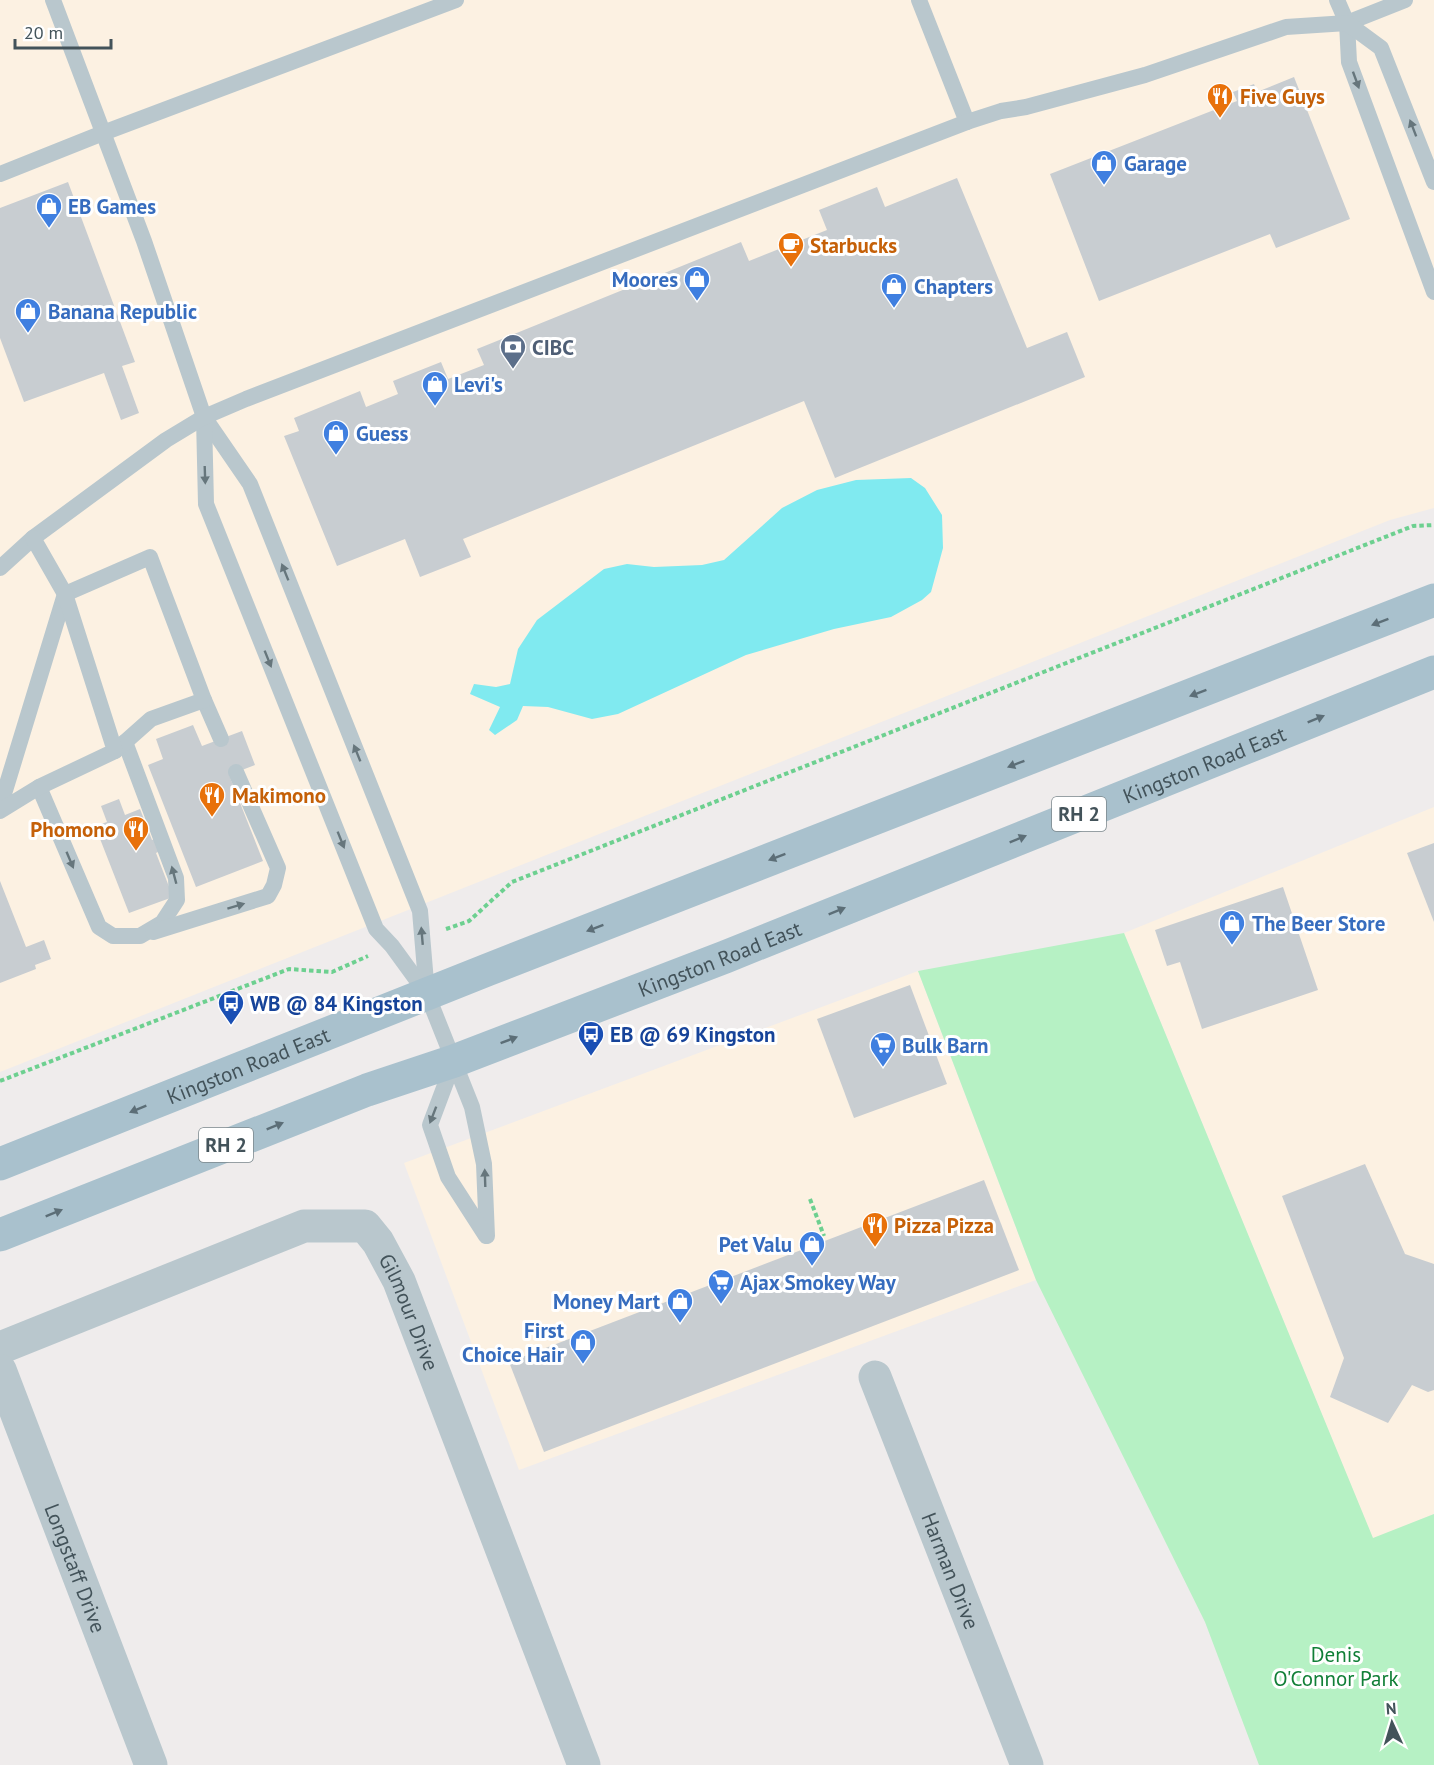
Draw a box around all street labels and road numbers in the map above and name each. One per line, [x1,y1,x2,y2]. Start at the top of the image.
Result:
street label: Kingston Road East [1119,720,1289,809]
road number: RH 2 [1052,797,1106,831]
street label: Kingston Road East [634,914,805,1003]
street label: Kingston Road East [163,1021,333,1110]
road number: RH 2 [199,1128,253,1162]
street label: Gilmour Drive [373,1249,445,1374]
street label: Longstaff Drive [39,1500,113,1636]
street label: Harman Drive [916,1508,986,1633]

